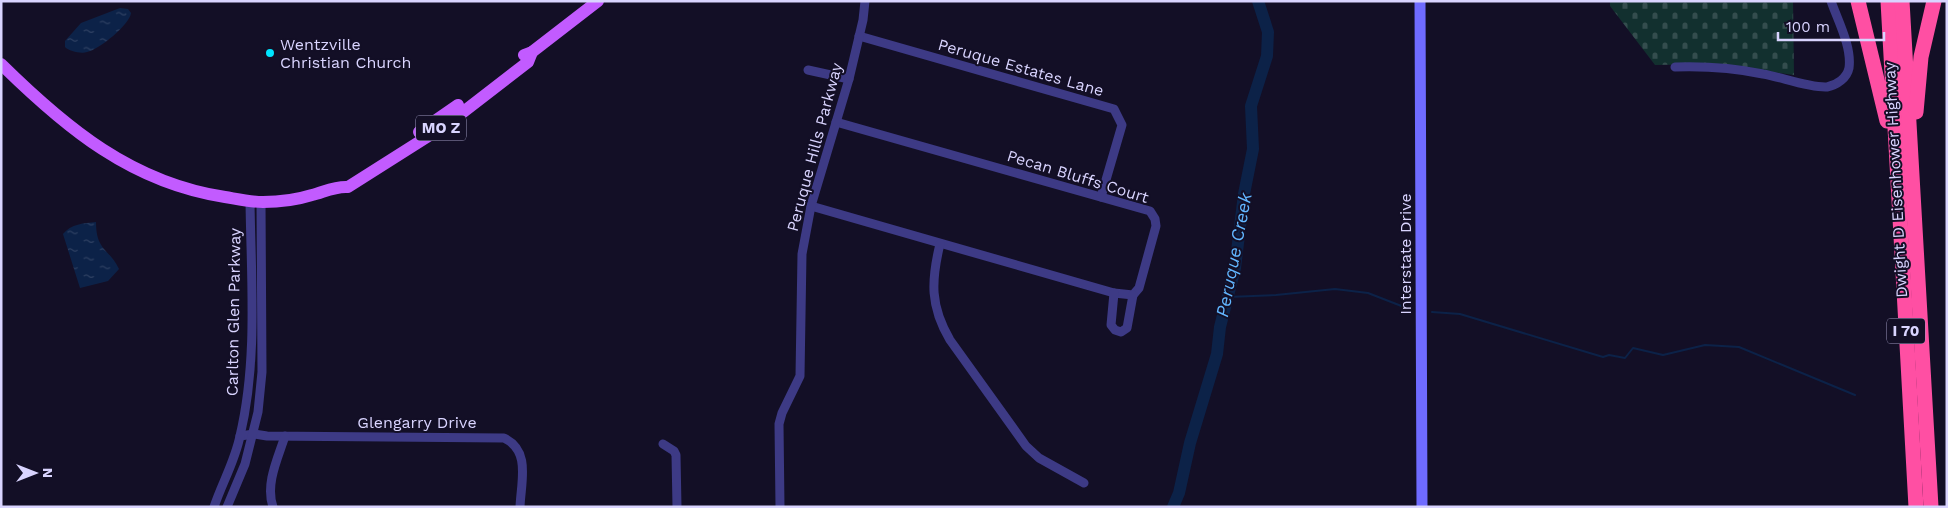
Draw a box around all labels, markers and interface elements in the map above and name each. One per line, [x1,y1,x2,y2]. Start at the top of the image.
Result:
scale bar [1778,10,1884,42]
text: 100 m [1786,18,1830,36]
place label: Wentzville Christian Church [280,35,411,72]
street label: Peruque Estates Lane [936,35,1106,100]
marker: Wentzville Christian Church [264,47,276,59]
street label: Peruque Hills Parkway [783,60,846,234]
street label: Dwight D Eisenhower Highway [1880,61,1911,298]
road number: MO Z [416,116,466,140]
street label: Pecan Bluffs Court [1005,146,1151,207]
water label: Peruque Creek [1211,190,1256,319]
street label: Interstate Drive [1396,193,1415,315]
street label: Carlton Glen Parkway [223,227,244,396]
road number: I 70 [1887,318,1925,344]
street label: Glengarry Drive [357,413,477,432]
north arrow [10,448,60,498]
text: N [40,468,56,478]

